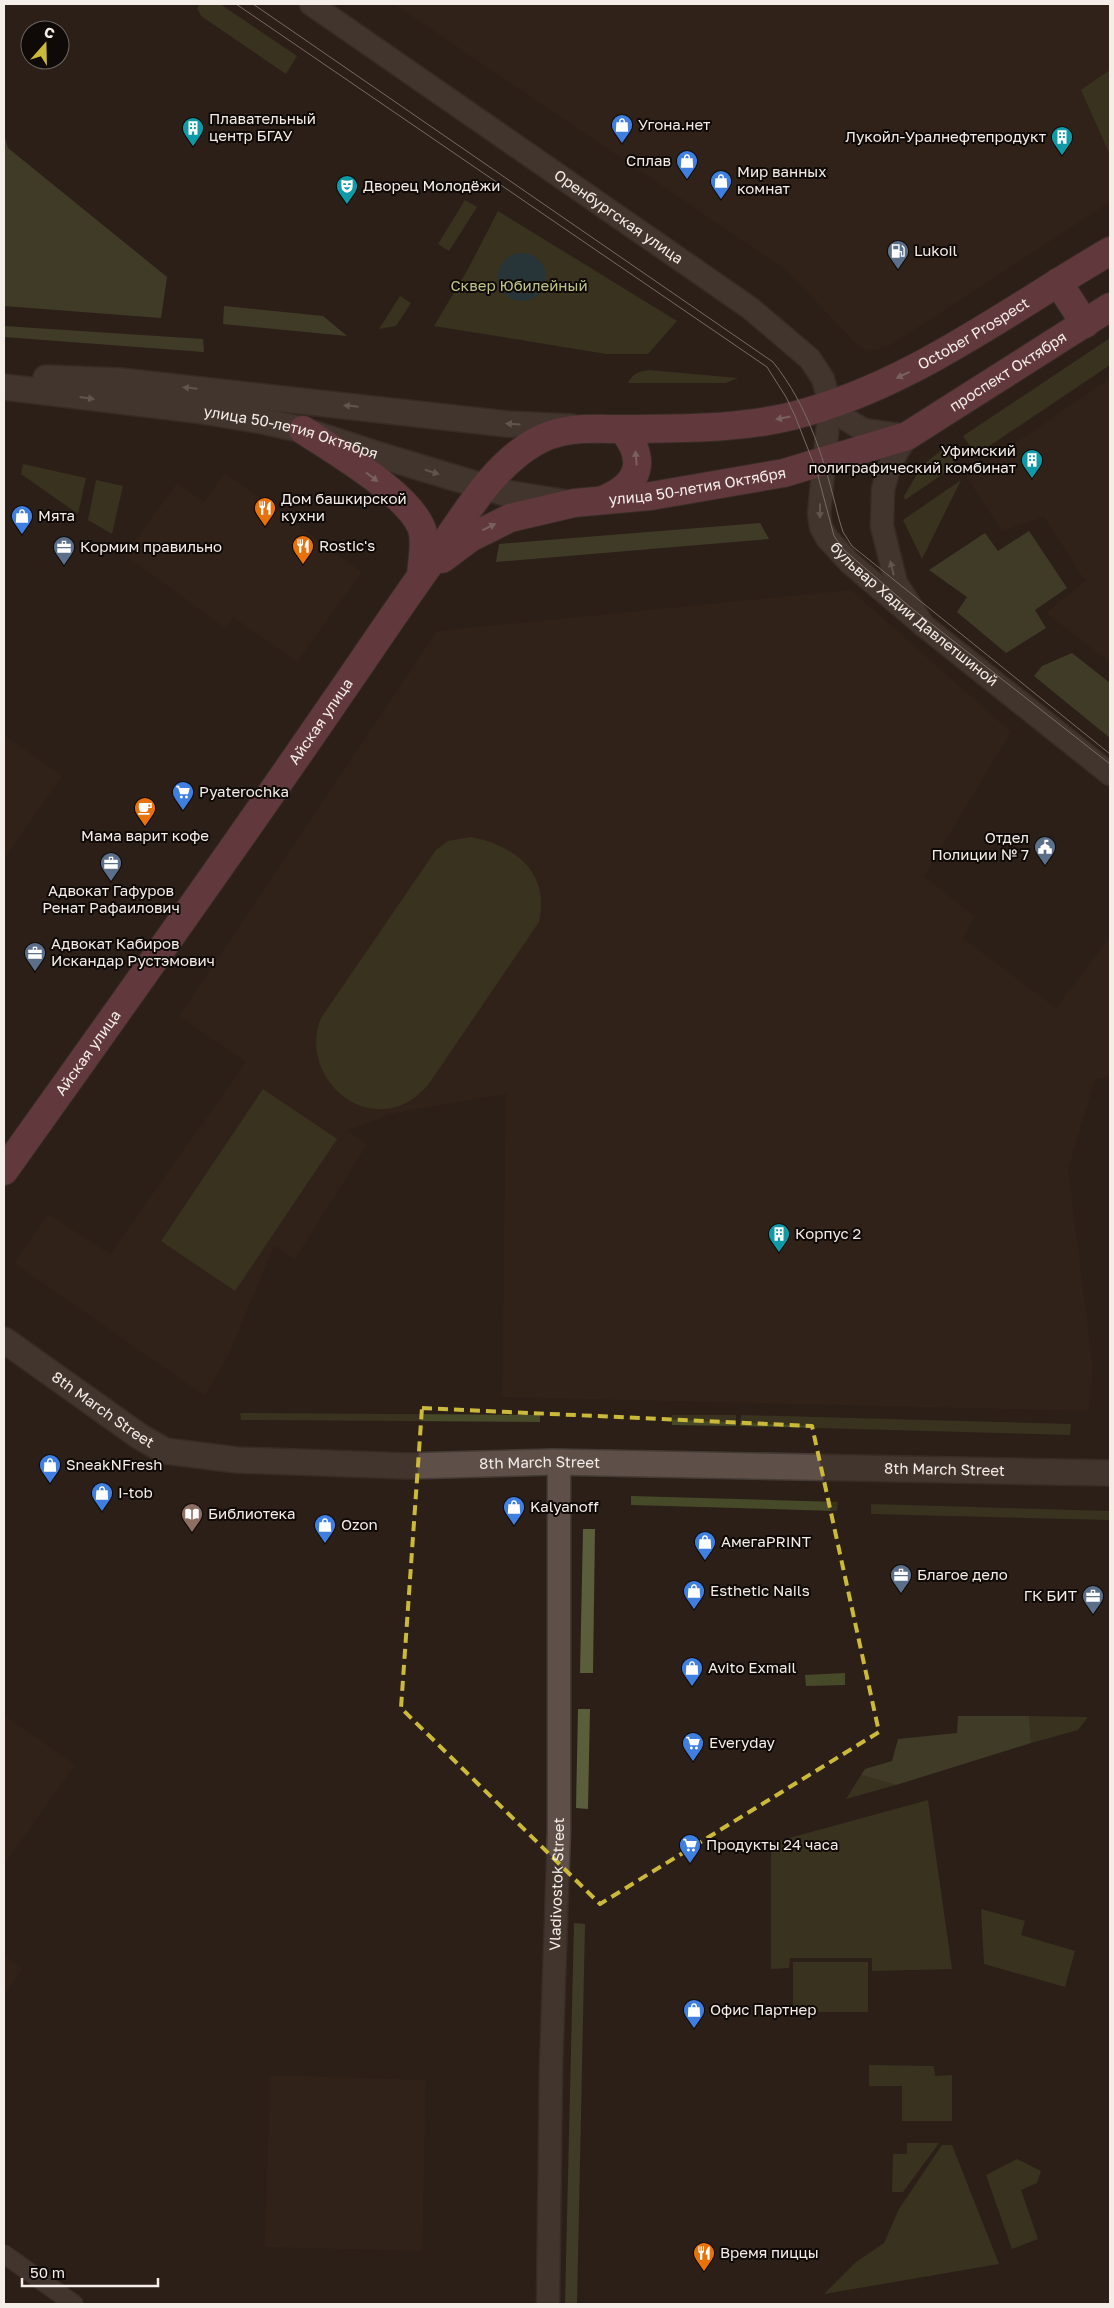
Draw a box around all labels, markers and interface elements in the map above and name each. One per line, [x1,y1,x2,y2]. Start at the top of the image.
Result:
north arrow [20,20,70,70]
text: С [42,23,57,42]
place label: Плавательный центр БГАУ [209,109,316,144]
shop icon: Угона.нет [610,113,634,144]
place label: Угона.нет [638,115,711,133]
building icon: Плавательный центр БГАУ [181,116,205,147]
building icon: Лукойл-Уралнефтепродукт [1050,125,1074,156]
place label: Лукойл-Уралнефтепродукт [845,127,1047,145]
shop icon: Сплав [675,149,699,180]
place label: Сплав [626,151,671,169]
place label: Мир ванных комнат [737,162,826,197]
street label: Оренбургская улица [551,165,687,267]
shop icon: Мир ванных комнат [709,169,733,200]
theatre icon: Дворец Молодёжи [335,174,359,205]
place label: Дворец Молодёжи [363,176,500,194]
fuel station icon: Lukoil [886,239,910,270]
place label: Lukoil [914,241,958,259]
park label: Сквер Юбилейный [450,276,588,294]
street label: October Prospect [914,293,1032,373]
street label: проспект Октября [946,327,1069,415]
one-way arrow [896,372,910,380]
one-way arrow [181,384,197,392]
one-way arrow [79,394,95,402]
street label: улица 50-летия Октября [203,401,381,462]
one-way arrow [343,402,359,410]
one-way arrow [776,414,791,422]
one-way arrow [504,420,520,428]
place label: Уфимский полиграфический комбинат [808,441,1017,476]
building icon: Уфимский полиграфический комбинат [1020,448,1044,479]
one-way arrow [632,450,640,466]
street label: улица 50-летия Октября [608,463,787,508]
one-way arrow [425,468,440,476]
one-way arrow [365,472,379,482]
place label: Дом башкирской кухни [281,489,407,524]
restaurant icon: Дом башкирской кухни [253,496,277,527]
one-way arrow [816,503,824,519]
shop icon: Мята [10,504,34,535]
place label: Мята [38,506,75,524]
one-way arrow [482,523,496,531]
restaurant icon: Rostic's [291,534,315,565]
office icon: Кормим правильно [52,535,76,566]
place label: Rostic's [319,536,375,554]
place label: Кормим правильно [80,537,222,555]
street label: бульвар Хадии Давлетшиной [827,538,1002,689]
one-way arrow [888,560,896,575]
street label: Айская улица [284,674,356,767]
supermarket icon: Pyaterochka [171,780,195,811]
place label: Pyaterochka [199,782,289,800]
cafe icon: Мама варит кофе [133,796,157,827]
place label: Мама варит кофе [81,826,209,844]
place label: Отдел Полиции № 7 [931,828,1029,863]
public building icon: Отдел Полиции № 7 [1033,835,1057,866]
office icon: Адвокат Гафуров Ренат Рафаилович [99,851,123,882]
place label: Адвокат Гафуров Ренат Рафаилович [42,881,180,916]
place label: Адвокат Кабиров Искандар Рустэмович [51,934,215,969]
office icon: Адвокат Кабиров Искандар Рустэмович [23,941,47,972]
street label: Айская улица [51,1006,124,1099]
building icon: Корпус 2 [767,1222,791,1253]
place label: Корпус 2 [795,1224,861,1242]
street label: 8th March Street [49,1367,158,1451]
street label: 8th March Street [479,1452,600,1472]
shop icon: SneakNFresh [38,1453,62,1484]
place label: SneakNFresh [66,1455,162,1473]
street label: 8th March Street [884,1459,1005,1479]
shop icon: I-tob [90,1481,114,1512]
place label: I-tob [118,1483,153,1501]
shop icon: Kalyanoff [502,1495,526,1526]
place label: Kalyanoff [530,1497,599,1515]
library icon: Библиотека [180,1502,204,1533]
place label: Библиотека [208,1504,296,1522]
shop icon: Ozon [313,1513,337,1544]
place label: Ozon [341,1515,378,1533]
shop icon: АмегаPRINT [693,1530,717,1561]
place label: АмегаPRINT [721,1532,811,1550]
office icon: Благое дело [889,1563,913,1594]
place label: Благое дело [917,1565,1008,1583]
shop icon: Esthetic Nails [682,1579,706,1610]
place label: Esthetic Nails [710,1581,810,1599]
office icon: ГК БИТ [1081,1584,1105,1615]
place label: ГК БИТ [1024,1586,1077,1604]
shop icon: Avito Exmail [680,1656,704,1687]
place label: Avito Exmail [708,1658,796,1676]
supermarket icon: Everyday [681,1731,705,1762]
place label: Everyday [709,1733,776,1751]
street label: Vladivostok Street [545,1817,567,1951]
supermarket icon: Продукты 24 часа [678,1833,702,1864]
place label: Продукты 24 часа [706,1835,838,1853]
shop icon: Офис Партнер [682,1998,706,2029]
place label: Офис Партнер [710,2000,817,2018]
restaurant icon: Время пиццы [692,2241,716,2272]
place label: Время пиццы [720,2243,819,2261]
scale bar [22,2256,159,2288]
text: 50 m [30,2263,65,2281]

